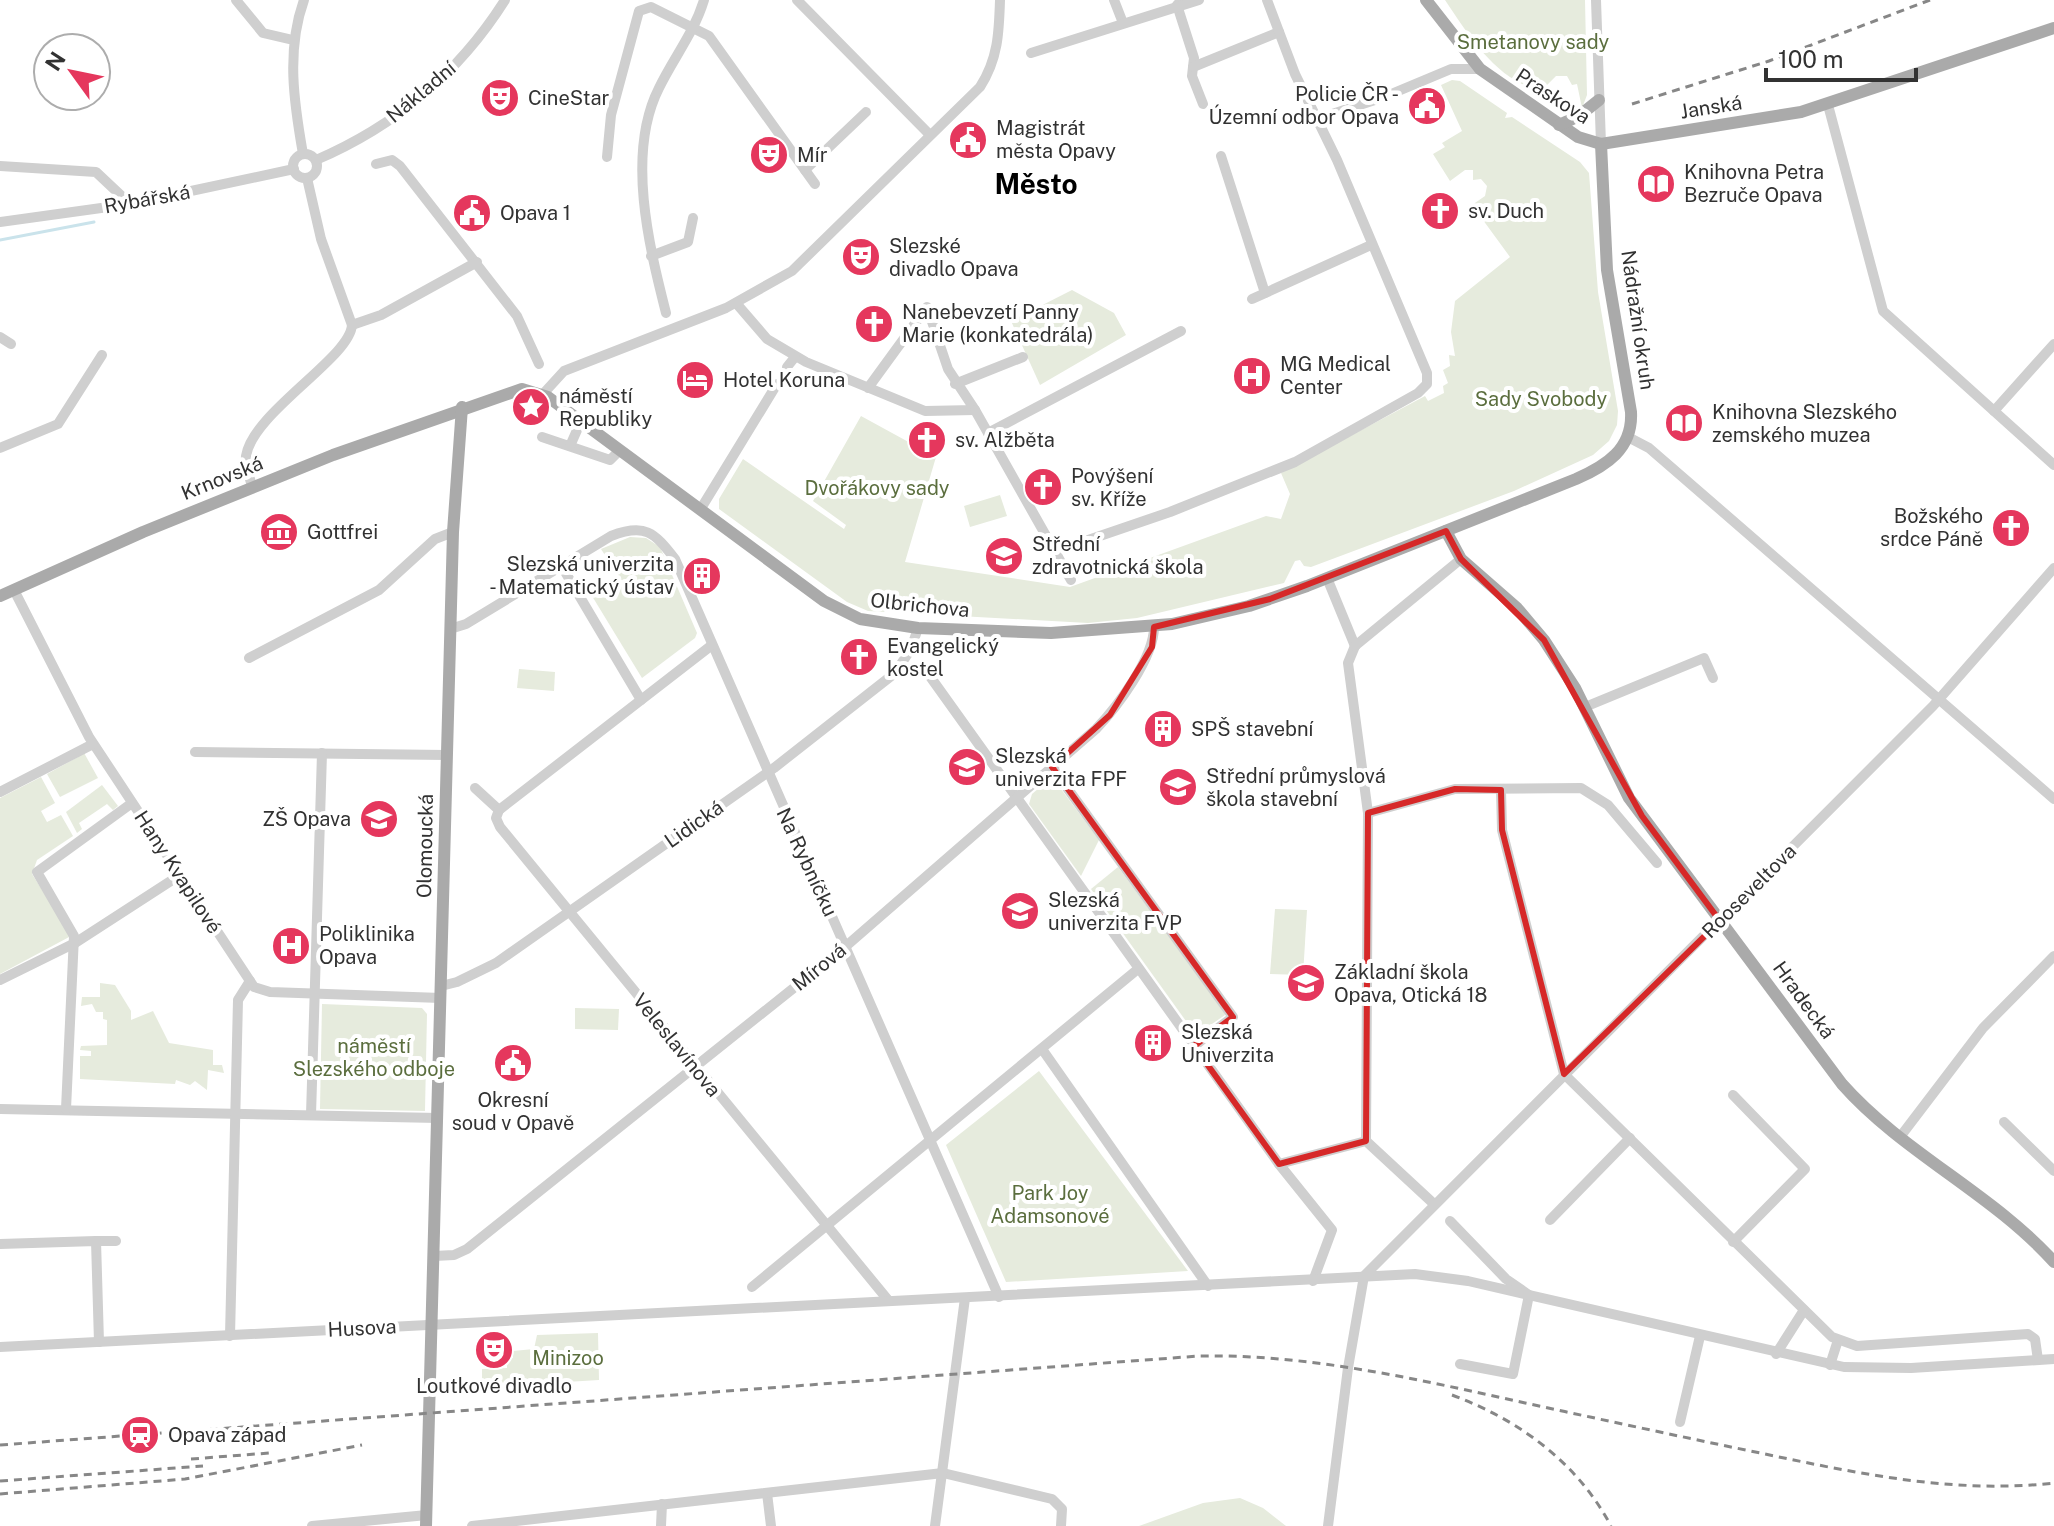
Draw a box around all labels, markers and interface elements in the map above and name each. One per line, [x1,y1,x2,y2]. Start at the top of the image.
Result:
park label: Smetanovy sady [1457,30,1610,54]
north arrow [32,32,112,112]
scale bar [1766,32,1916,82]
text: 100 m [1778,45,1844,73]
text: N [40,47,71,75]
street label: Nákladní [382,55,461,128]
street label: Praskova [1511,63,1595,129]
theatre icon: CineStar [479,77,521,119]
place label: Policie ČR - Územní odbor Opava [1209,82,1399,129]
public building icon: Policie ČR - Územní odbor Opava [1406,85,1448,127]
place label: CineStar [528,86,609,110]
street label: Janská [1678,90,1744,124]
place label: Magistrát města Opavy [996,116,1116,163]
public building icon: Magistrát města Opavy [947,119,989,161]
theatre icon: Mír [748,134,790,176]
place label: Mír [797,143,828,167]
place label: Knihovna Petra Bezruče Opava [1684,160,1824,207]
library icon: Knihovna Petra Bezruče Opava [1635,163,1677,205]
district label: Město [994,167,1078,200]
street label: Rybářská [102,180,192,218]
church icon: sv. Duch [1419,190,1461,232]
public building icon: Opava 1 [451,192,493,234]
place label: sv. Duch [1468,199,1544,223]
place label: Opava 1 [500,201,571,225]
place label: Slezské divadlo Opava [889,234,1019,281]
theatre icon: Slezské divadlo Opava [840,236,882,278]
street label: Nádražní okruh [1616,249,1660,391]
place label: Nanebevzetí Panny Marie (konkatedrála) [902,300,1093,347]
church icon: Nanebevzetí Panny Marie (konkatedrála) [853,303,895,345]
place label: MG Medical Center [1280,352,1391,399]
hospital icon: MG Medical Center [1231,355,1273,397]
hotel icon: Hotel Koruna [674,359,716,401]
place label: Hotel Koruna [723,368,845,392]
place label: náměstí Republiky [559,384,653,431]
place icon: náměstí Republiky [510,386,552,428]
park label: Sady Svobody [1475,387,1607,411]
place label: Knihovna Slezského zemského muzea [1712,400,1897,447]
library icon: Knihovna Slezského zemského muzea [1663,402,1705,444]
church icon: sv. Alžběta [906,419,948,461]
place label: sv. Alžběta [955,428,1055,452]
street label: Krnovská [178,451,266,505]
place label: Povýšení sv. Kříže [1071,464,1154,511]
church icon: Povýšení sv. Kříže [1022,466,1064,508]
park label: Dvořákovy sady [804,476,950,500]
place label: Božského srdce Páně [1880,504,1983,551]
church icon: Božského srdce Páně [1990,507,2032,549]
museum icon: Gottfrei [258,511,300,553]
place label: Gottfrei [307,520,378,544]
place label: Střední zdravotnická škola [1032,532,1204,579]
school or university icon: Střední zdravotnická škola [983,535,1025,577]
place label: Slezská univerzita - Matematický ústav [489,552,674,599]
building icon: Slezská univerzita - Matematický ústav [681,555,723,597]
street label: Olbrichova [869,588,971,622]
place label: Evangelický kostel [887,634,999,681]
church icon: Evangelický kostel [838,636,880,678]
building icon: SPŠ stavební [1142,708,1184,750]
place label: SPŠ stavební [1191,717,1315,741]
place label: Slezská univerzita FPF [995,744,1127,791]
school or university icon: Slezská univerzita FPF [946,746,988,788]
place label: Střední průmyslová škola stavební [1206,764,1386,811]
school or university icon: Střední průmyslová škola stavební [1157,766,1199,808]
street label: Olomoucká [412,794,438,898]
street label: Lidická [660,795,728,853]
school or university icon: ZŠ Opava [358,798,400,840]
street label: Na Rybníčku [771,804,843,920]
street label: Hany Kvapilové [129,806,227,938]
place label: ZŠ Opava [262,807,351,831]
street label: Rooseveltova [1697,839,1801,943]
place label: Slezská univerzita FVP [1048,888,1182,935]
school or university icon: Slezská univerzita FVP [999,890,1041,932]
place label: Poliklinika Opava [319,922,415,969]
hospital icon: Poliklinika Opava [270,925,312,967]
street label: Mírová [787,938,851,996]
street label: Hradecká [1768,957,1840,1043]
place label: Základní škola Opava, Otická 18 [1334,960,1488,1007]
school or university icon: Základní škola Opava, Otická 18 [1285,962,1327,1004]
street label: Veleslavínova [628,988,726,1102]
place label: Slezská Univerzita [1181,1020,1274,1067]
building icon: Slezská Univerzita [1132,1022,1174,1064]
park label: náměstí Slezského odboje [293,1034,455,1081]
public building icon: Okresní soud v Opavě [492,1042,534,1084]
place label: Okresní soud v Opavě [452,1088,574,1135]
park label: Park Joy Adamsonové [990,1181,1110,1228]
street label: Husova [327,1314,397,1342]
theatre icon: Loutkové divadlo [473,1329,515,1371]
park label: Minizoo [532,1346,604,1370]
place label: Loutkové divadlo [416,1374,572,1398]
station icon: Opava západ [119,1414,161,1456]
place label: Opava západ [168,1423,286,1447]

